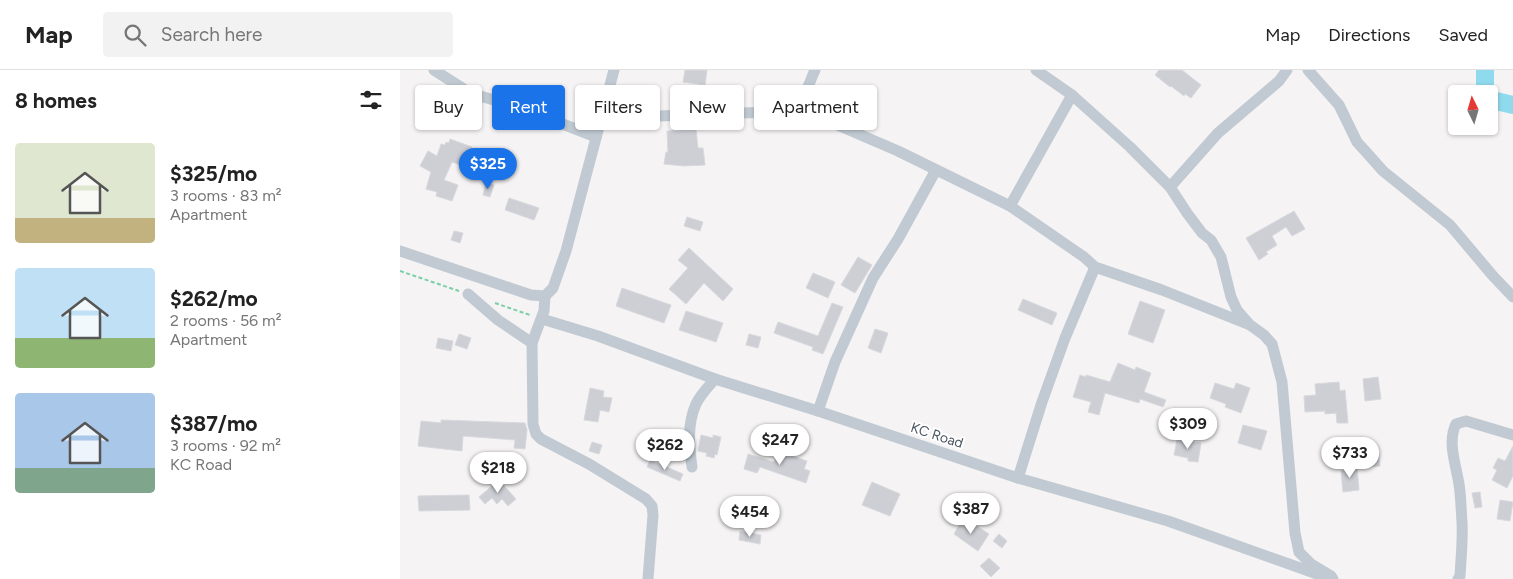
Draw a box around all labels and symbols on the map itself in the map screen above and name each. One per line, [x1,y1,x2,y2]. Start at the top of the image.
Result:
north arrow [1448,85,1498,135]
pin: $325 [458,148,518,190]
pin: $309 [1158,408,1218,450]
street label: KC Road [908,419,965,452]
pin: $247 [750,424,810,466]
pin: $262 [635,428,695,471]
pin: $733 [1320,436,1380,479]
pin: $218 [468,452,528,494]
pin: $387 [941,492,1001,535]
pin: $454 [720,496,780,538]

